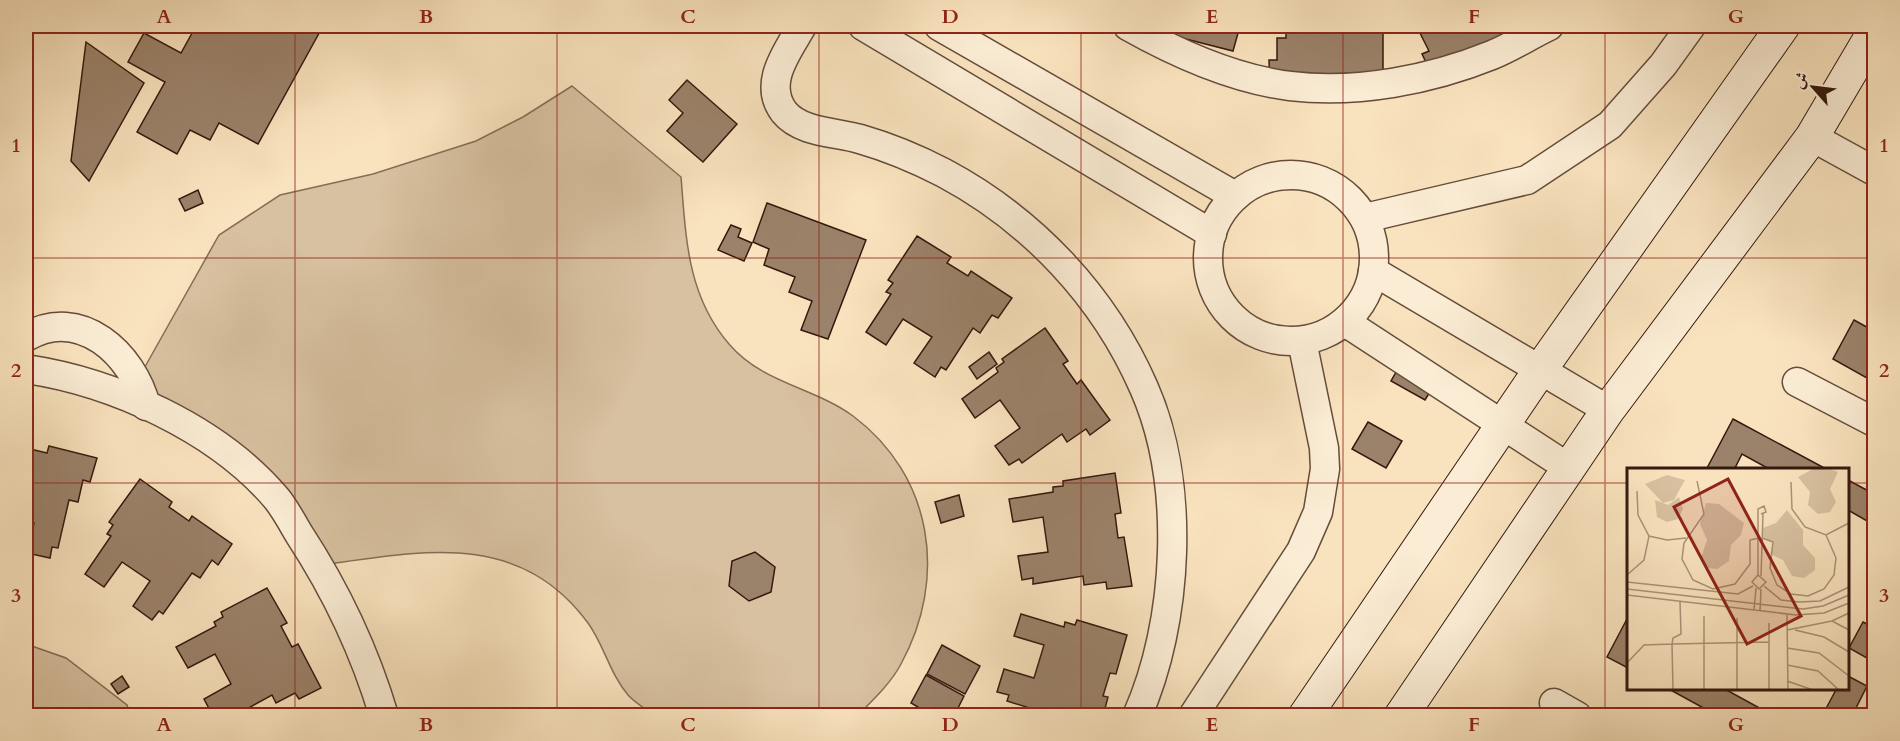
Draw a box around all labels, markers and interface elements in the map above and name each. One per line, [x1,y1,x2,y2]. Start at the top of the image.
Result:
text: A [156,3,172,30]
text: B [419,3,433,30]
text: C [680,3,696,30]
text: D [941,3,959,30]
text: E [1206,3,1218,30]
text: F [1468,3,1480,30]
text: G [1728,3,1744,30]
north arrow [1783,57,1843,117]
text: ش [1787,68,1814,93]
text: 1 [11,132,21,159]
text: 1 [1879,132,1889,159]
text: 2 [11,357,21,384]
text: 2 [1879,357,1889,384]
inset map [1627,468,1849,690]
text: 3 [11,582,21,609]
text: 3 [1879,582,1889,609]
text: A [156,711,172,738]
text: B [419,711,433,738]
text: C [680,711,696,738]
text: D [941,711,959,738]
text: E [1206,711,1218,738]
text: F [1468,711,1480,738]
text: G [1728,711,1744,738]

